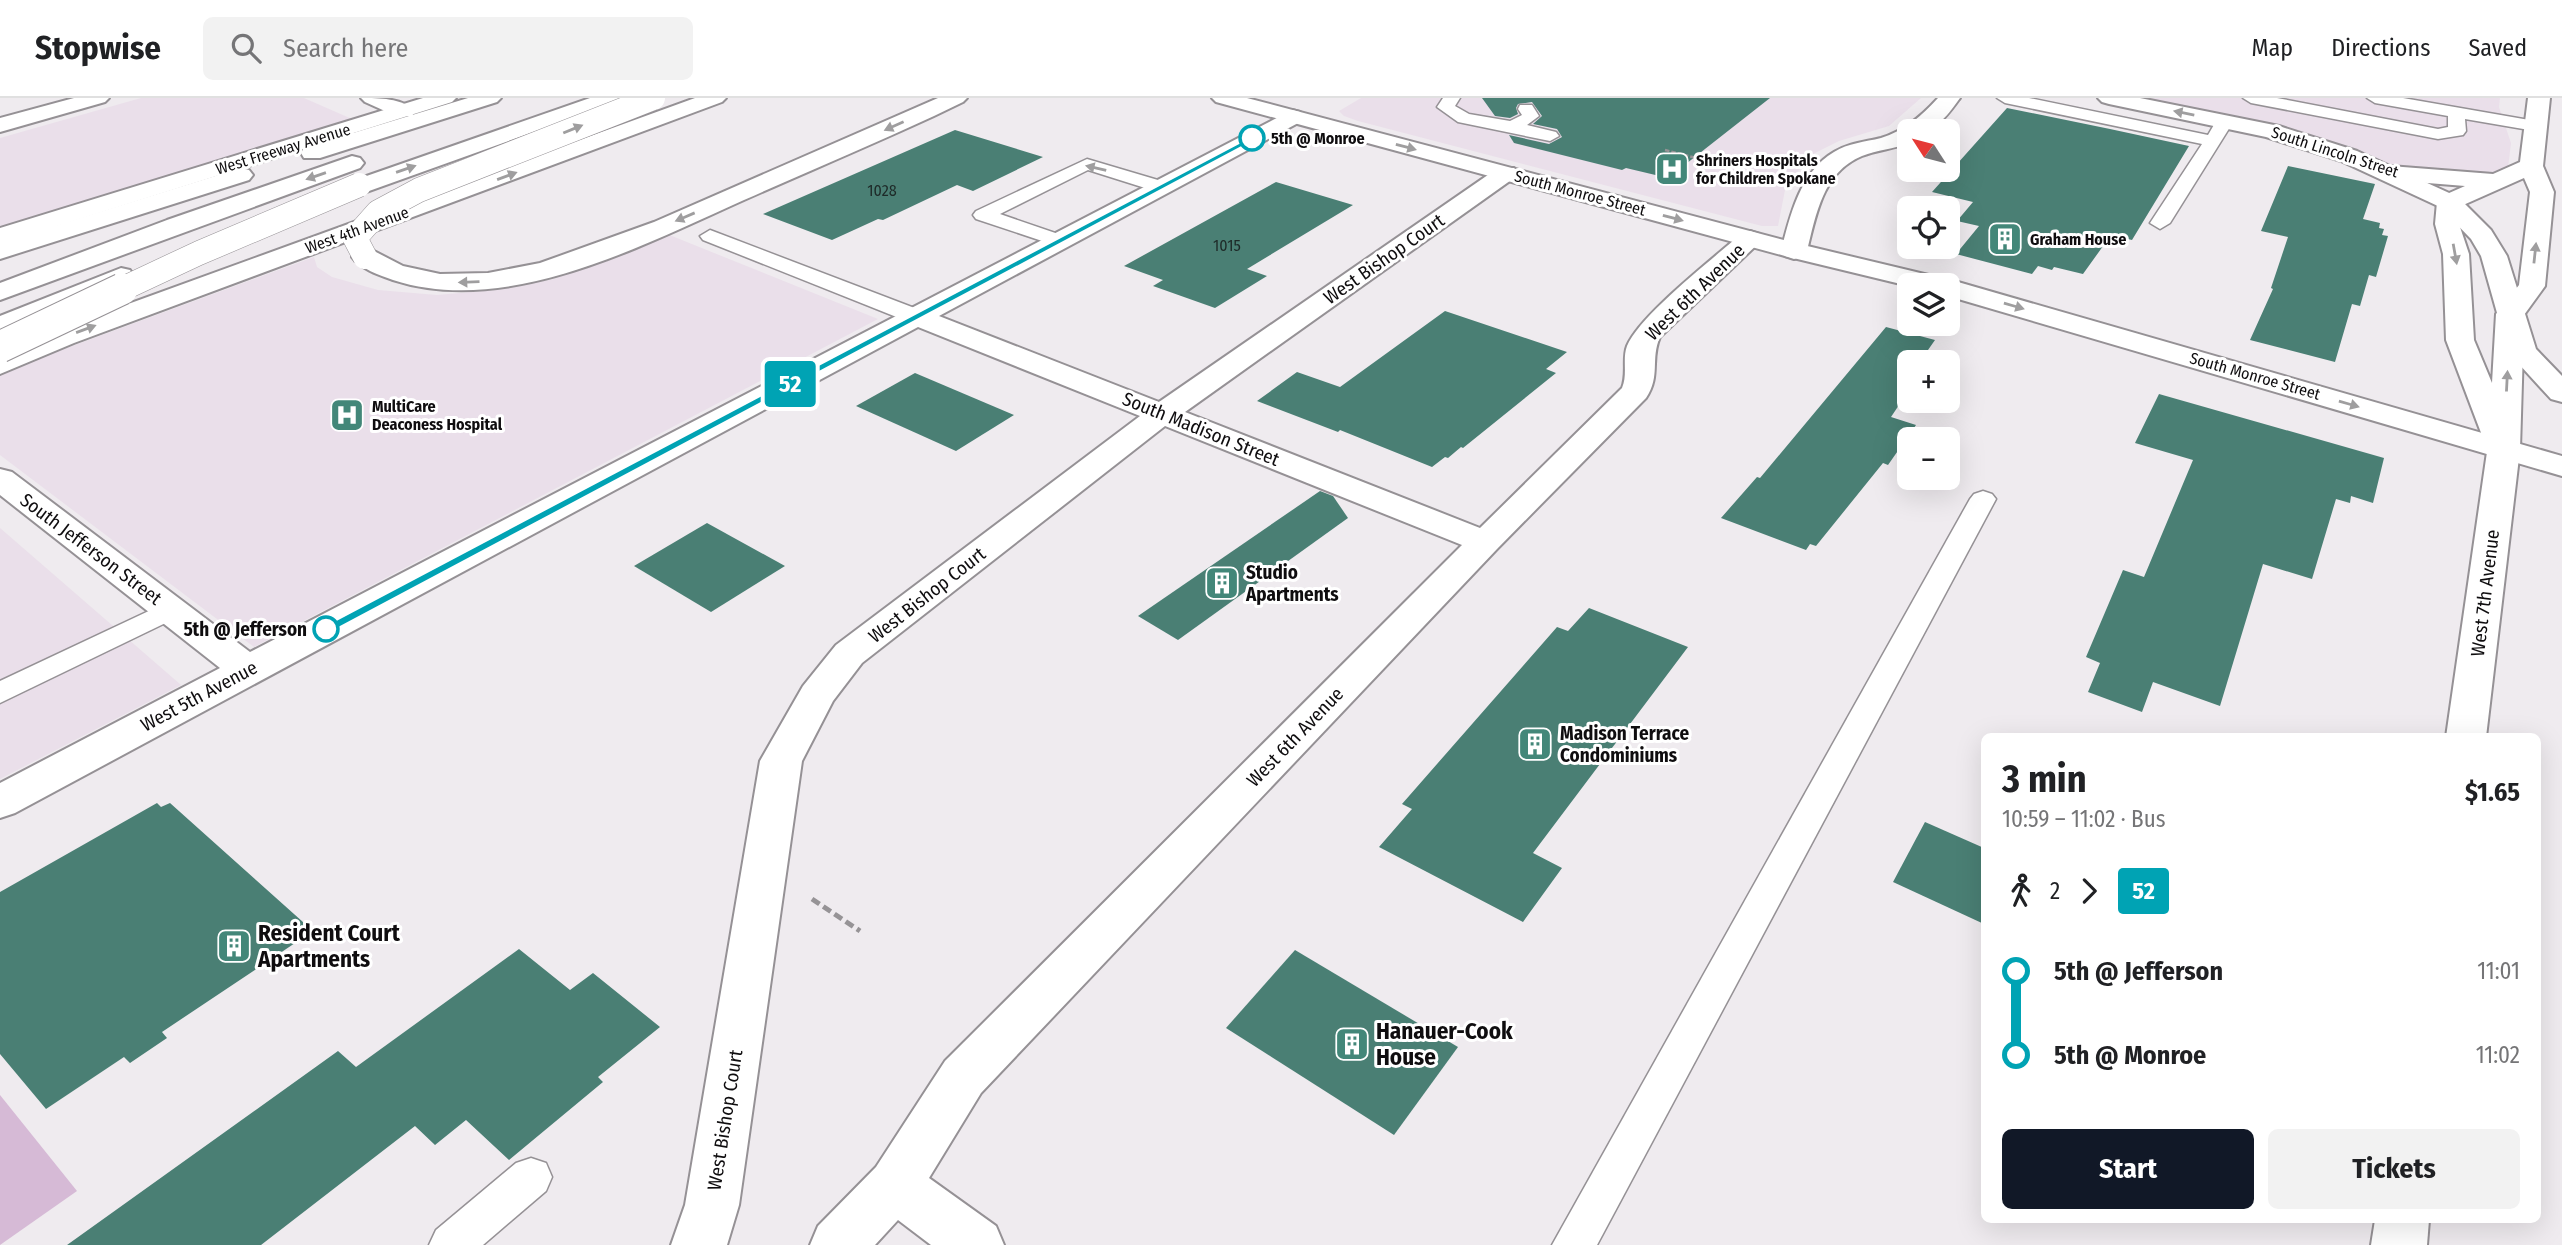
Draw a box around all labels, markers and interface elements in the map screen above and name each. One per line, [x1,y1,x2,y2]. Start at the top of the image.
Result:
search box [203,17,693,80]
text: Stopwise [35,28,161,68]
icon: search [227,29,265,67]
text: Search here [283,33,408,64]
text: Map [2252,34,2293,62]
text: Directions [2331,34,2430,62]
text: Saved [2468,34,2527,62]
one-way arrow [2173,107,2195,118]
street label: West Freeway Avenue [213,119,353,179]
north arrow [1897,119,1960,182]
map controls [1897,119,1960,490]
one-way arrow [884,121,904,132]
street label: South Lincoln Street [2269,123,2402,182]
one-way arrow [563,124,584,135]
marker: 5th @ Monroe [1239,125,1265,151]
place label: 5th @ Monroe [1271,129,1365,148]
one-way arrow [1396,142,1417,152]
hospital icon: Shriners Hospitals for Children Spokane [1653,150,1691,188]
place label: Shriners Hospitals for Children Spokane [1696,151,1836,188]
one-way arrow [1085,162,1107,173]
one-way arrow [396,163,417,174]
street label: South Monroe Street [1512,166,1648,220]
one-way arrow [305,170,326,181]
one-way arrow [496,170,517,181]
house number: 1028 [867,181,897,200]
button: locate [1897,196,1960,259]
street label: West 4th Avenue [303,202,411,258]
street label: West Bishop Court [1319,208,1449,309]
one-way arrow [675,211,695,223]
one-way arrow [1662,213,1684,224]
building icon: Graham House [1986,220,2024,258]
place label: Graham House [2030,230,2126,249]
house number: 1015 [1213,236,1241,255]
street label: West 6th Avenue [1640,239,1750,345]
one-way arrow [2530,242,2541,264]
one-way arrow [2450,243,2461,265]
button: layers [1897,273,1960,336]
one-way arrow [457,276,479,287]
one-way arrow [2003,301,2024,311]
one-way arrow [75,323,96,334]
street label: South Monroe Street [2188,348,2323,404]
button: + [1897,350,1960,413]
line badge: 52 [758,361,822,407]
text: 52 [779,370,801,398]
one-way arrow [2501,370,2512,392]
street label: South Madison Street [1119,387,1284,471]
hospital icon: MultiCare Deaconess Hospital [328,396,366,434]
place label: MultiCare Deaconess Hospital [372,397,503,434]
one-way arrow [2339,400,2360,410]
button: − [1897,427,1960,490]
street label: South Jefferson Street [16,488,167,610]
street label: West 7th Avenue [2466,528,2504,658]
street label: West Bishop Court [864,542,991,648]
place label: Studio Apartments [1245,561,1339,606]
building icon: Studio Apartments [1203,564,1241,602]
marker: 5th @ Jefferson [313,616,339,642]
place label: 5th @ Jefferson [183,618,307,641]
street label: West 5th Avenue [137,656,261,736]
street label: West 6th Avenue [1242,682,1348,792]
place label: Madison Terrace Condominiums [1560,722,1689,767]
building icon: Madison Terrace Condominiums [1516,725,1554,763]
text: 3 min [2002,756,2087,802]
text: $1.65 [2465,777,2520,808]
text: 10:59 – 11:02 · Bus [2002,805,2166,833]
icon: walk [2002,872,2040,910]
icon: forward [2070,872,2108,910]
text: 2 [2050,877,2060,905]
text: 52 [2132,877,2155,905]
place label: Resident Court Apartments [257,919,401,973]
building icon: Resident Court Apartments [215,927,253,965]
text: 5th @ Jefferson [2054,956,2223,987]
text: 11:01 [2477,957,2520,985]
place label: Hanauer-Cook House [1376,1017,1513,1071]
building icon: Hanauer-Cook House [1333,1025,1371,1063]
text: 5th @ Monroe [2054,1040,2206,1071]
text: 11:02 [2476,1041,2520,1069]
street label: West Bishop Court [703,1047,748,1192]
button: Start [2002,1129,2254,1209]
button: Tickets [2268,1129,2520,1209]

